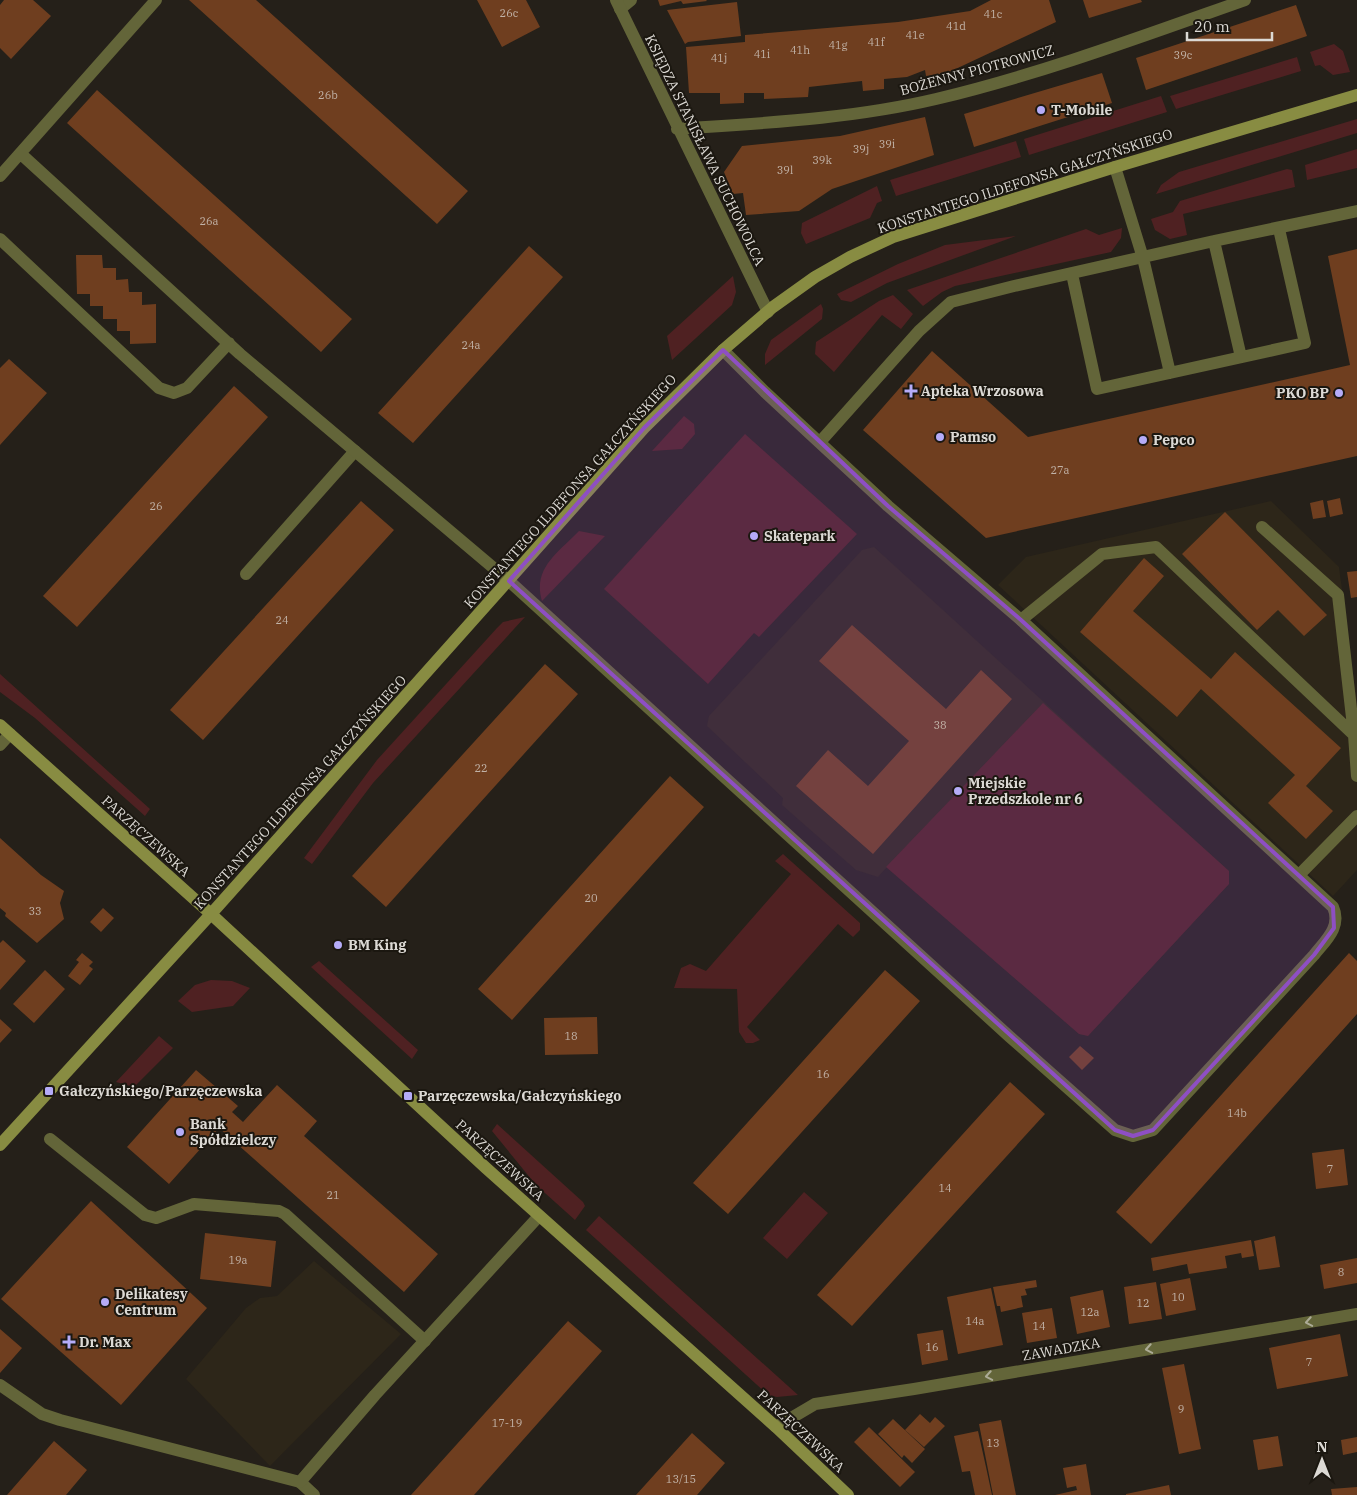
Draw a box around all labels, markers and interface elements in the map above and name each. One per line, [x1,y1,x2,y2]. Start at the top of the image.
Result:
house number: 26c [500,6,519,20]
house number: 41c [984,7,1003,21]
scale bar [1187,10,1272,42]
text: 20 m [1194,17,1230,36]
house number: 41d [946,19,966,33]
house number: 41e [905,28,925,42]
street label: KSIĘDZA STANISŁAWA SUCHOWOLCA [641,31,769,269]
house number: 41f [868,35,886,49]
house number: 41g [828,38,848,52]
street label: BOŻENNY PIOTROWICZ [898,41,1056,99]
house number: 41h [790,43,810,57]
house number: 41i [754,47,771,61]
house number: 39c [1174,48,1193,62]
house number: 41j [711,51,727,65]
house number: 26b [318,88,338,102]
place label: T-Mobile [1051,101,1113,119]
marker: T-Mobile [1035,104,1047,116]
street label: KONSTANTEGO ILDEFONSA GAŁCZYŃSKIEGO [875,124,1175,237]
house number: 39i [879,137,896,151]
house number: 39j [853,142,869,156]
house number: 39k [812,153,832,167]
house number: 39l [777,163,793,177]
house number: 26a [199,214,219,228]
house number: 24a [461,338,481,352]
street label: KONSTANTEGO ILDEFONSA GAŁCZYŃSKIEGO [459,369,680,612]
place label: Apteka Wrzosowa [921,382,1044,400]
place label: PKO BP [1276,384,1329,402]
marker: Apteka Wrzosowa [905,385,917,397]
marker: PKO BP [1333,387,1345,399]
place label: Pamso [950,428,996,446]
marker: Pamso [934,431,946,443]
place label: Pepco [1153,431,1195,449]
marker: Pepco [1137,434,1149,446]
house number: 27a [1050,463,1070,477]
house number: 26 [149,499,163,513]
place label: Skatepark [764,527,836,545]
marker: Skatepark [748,530,760,542]
house number: 24 [275,613,289,627]
street label: KONSTANTEGO ILDEFONSA GAŁCZYŃSKIEGO [189,670,410,913]
house number: 38 [933,718,947,732]
house number: 22 [474,761,488,775]
place label: Miejskie Przedszkole nr 6 [968,774,1083,808]
marker: Miejskie Przedszkole nr 6 [952,785,964,797]
street label: PARZĘCZEWSKA [98,791,194,881]
house number: 20 [584,891,598,905]
house number: 33 [28,904,42,918]
place label: BM King [348,936,407,954]
marker: BM King [332,939,344,951]
house number: 18 [564,1029,578,1043]
house number: 16 [816,1067,830,1081]
place label: Gałczyńskiego/Parzęczewska [59,1082,262,1100]
marker: Gałczyńskiego/Parzęczewska [43,1085,55,1097]
place label: Parzęczewska/Gałczyńskiego [418,1087,621,1105]
marker: Parzęczewska/Gałczyńskiego [402,1090,414,1102]
house number: 14b [1227,1106,1247,1120]
place label: Bank Spółdzielczy [190,1115,276,1149]
street label: PARZĘCZEWSKA [452,1115,548,1205]
marker: Bank Spółdzielczy [174,1126,186,1138]
house number: 7 [1327,1162,1333,1176]
house number: 14 [938,1181,952,1195]
house number: 21 [326,1188,340,1202]
house number: 19a [228,1253,248,1267]
house number: 8 [1338,1265,1344,1279]
place label: Delikatesy Centrum [115,1285,188,1319]
house number: 10 [1171,1290,1185,1304]
marker: Delikatesy Centrum [99,1296,111,1308]
house number: 12 [1136,1296,1150,1310]
house number: 12a [1080,1305,1100,1319]
house number: 14a [965,1314,985,1328]
one-way arrow [1305,1316,1313,1326]
house number: 14 [1032,1319,1046,1333]
place label: Dr. Max [79,1333,132,1351]
street label: ZAWADZKA [1021,1333,1102,1365]
marker: Dr. Max [63,1336,75,1348]
house number: 16 [925,1340,939,1354]
one-way arrow [1144,1344,1153,1354]
house number: 7 [1306,1355,1312,1369]
one-way arrow [984,1371,993,1381]
street label: PARZĘCZEWSKA [754,1386,849,1476]
house number: 9 [1178,1402,1184,1416]
house number: 17-19 [492,1416,522,1430]
north arrow [1297,1435,1347,1485]
house number: 13 [986,1436,1000,1450]
text: N [1316,1438,1328,1456]
house number: 13/15 [666,1472,696,1486]

